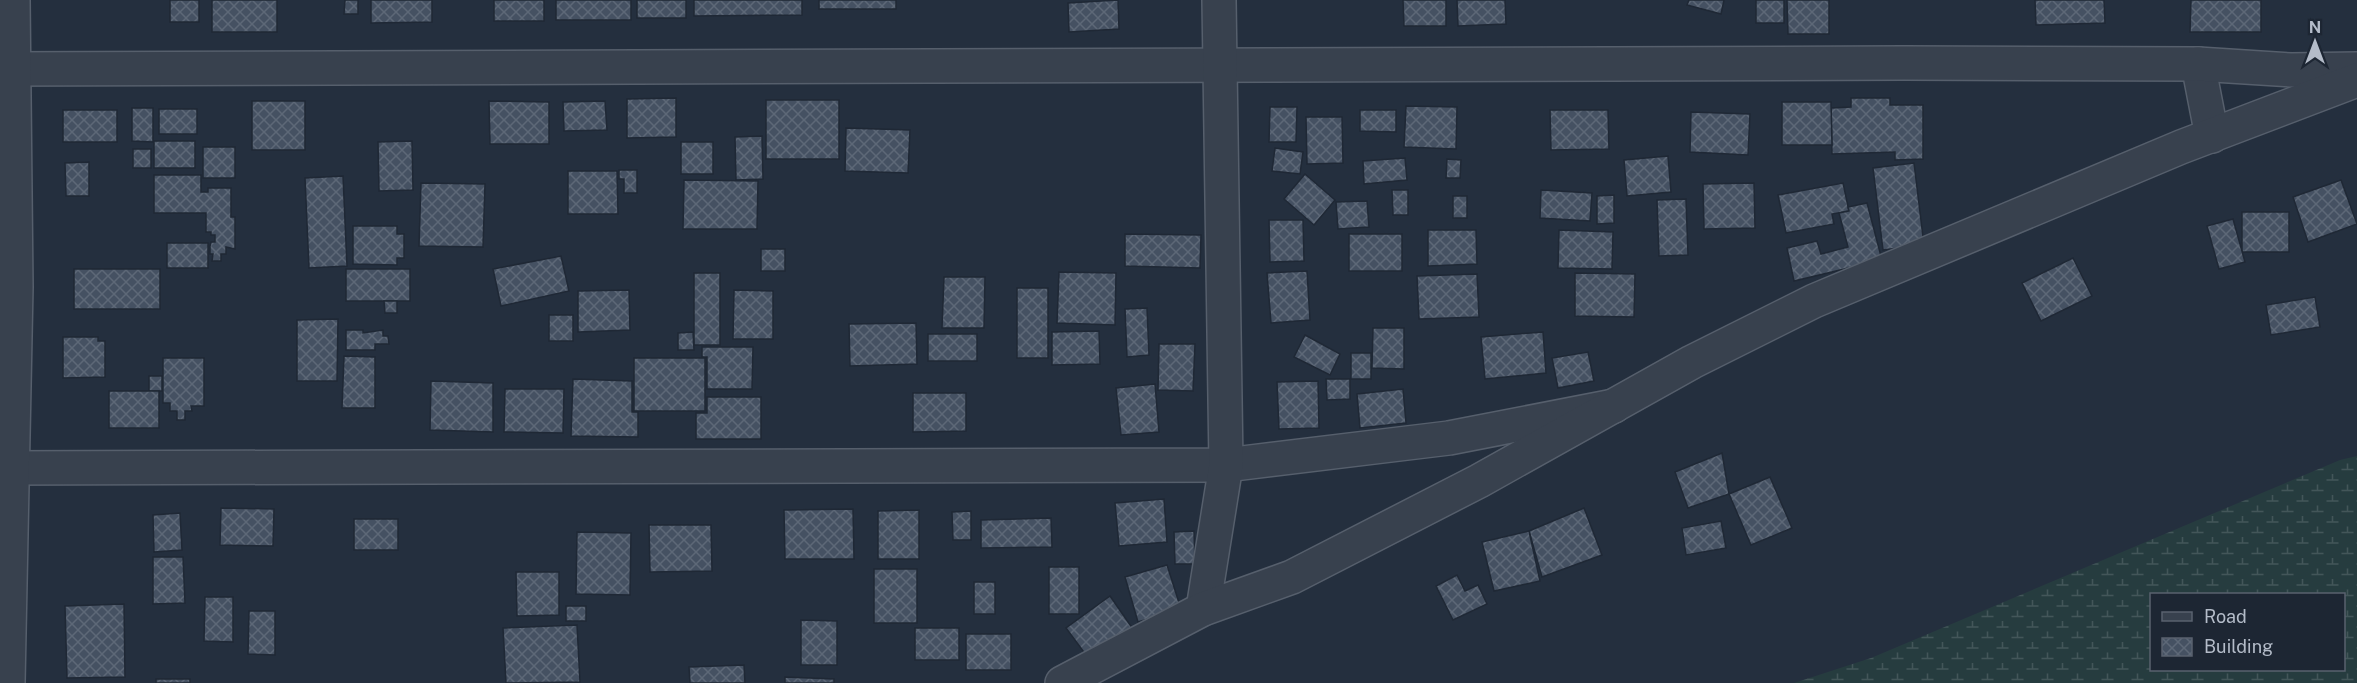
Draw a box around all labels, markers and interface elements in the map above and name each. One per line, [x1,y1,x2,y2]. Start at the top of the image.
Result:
north arrow [2285,12,2345,72]
text: N [2309,18,2321,37]
legend [2150,593,2345,671]
text: Road [2204,606,2247,627]
text: Building [2204,636,2273,657]

